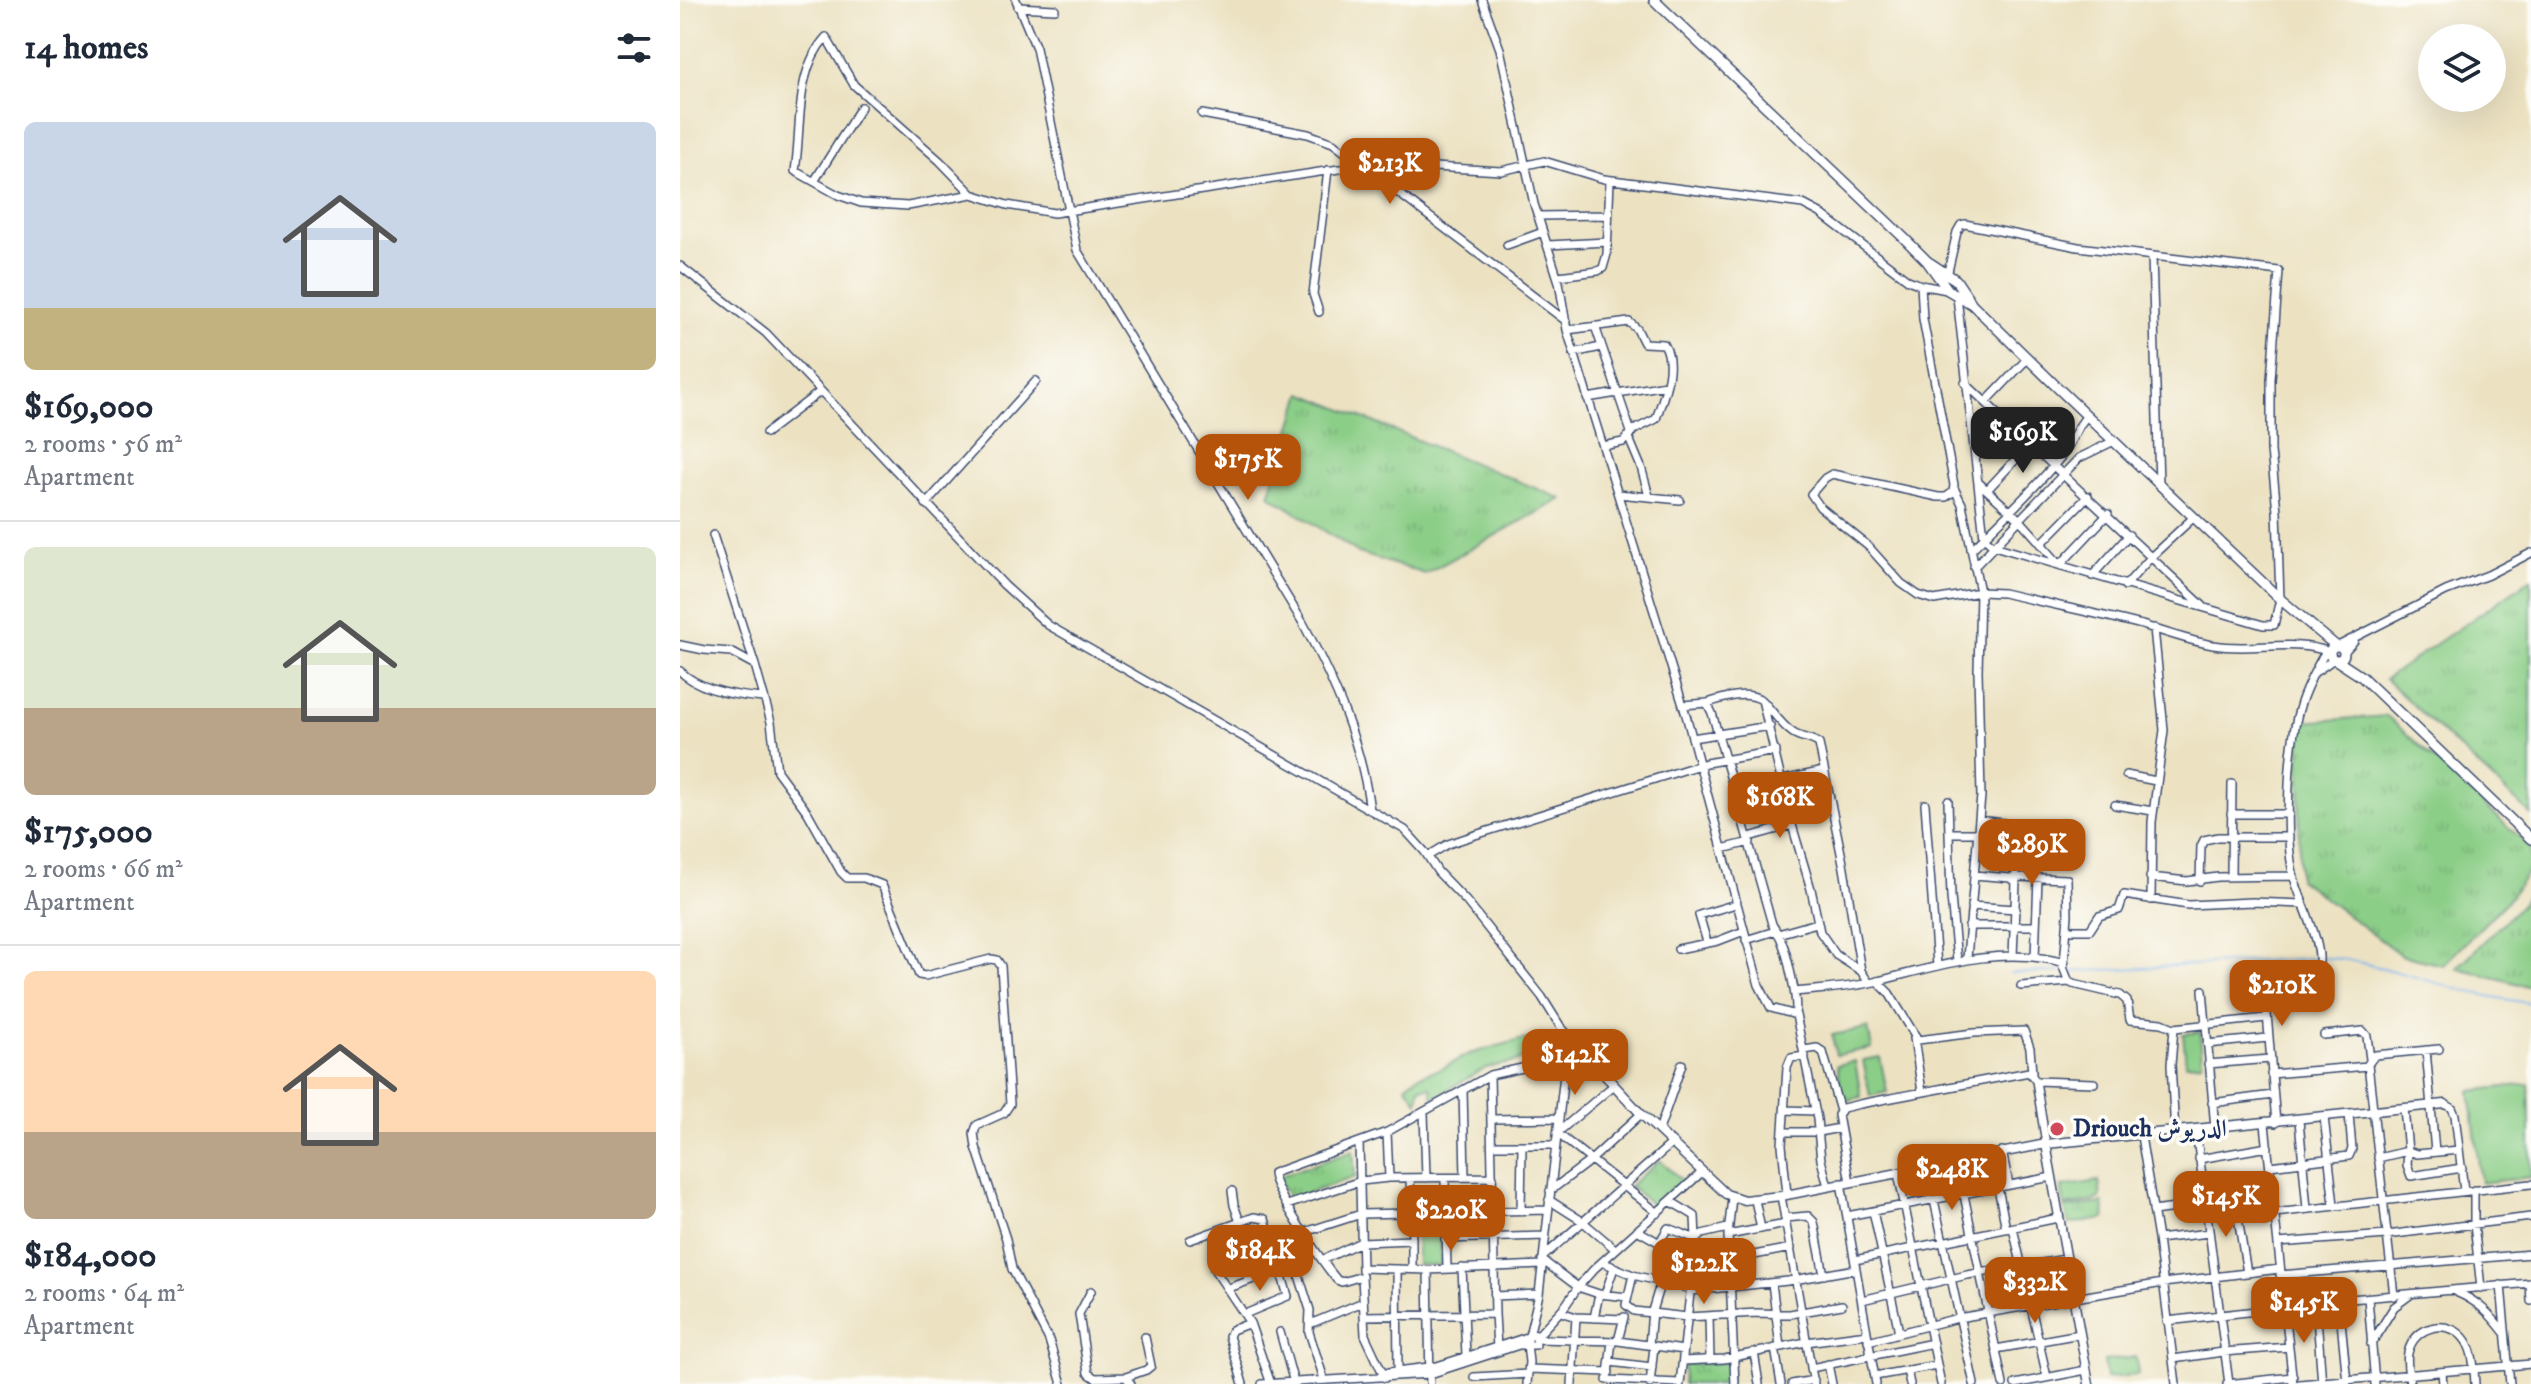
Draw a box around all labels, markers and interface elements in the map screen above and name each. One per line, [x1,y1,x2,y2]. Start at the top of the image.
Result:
map controls [2418,24,2506,112]
button: layers [2418,24,2506,112]
icon: filters [612,26,656,70]
text: 14 homes [24,27,148,69]
pin: $213K [1334,138,1446,206]
text: $213K [1358,147,1422,180]
icon: home [268,174,412,318]
text: $169,000 [24,386,154,428]
pin: $169K [1967,407,2079,475]
text: $169K [1989,416,2057,449]
text: 2 rooms · 56 m² [24,428,182,461]
pin: $175K [1192,434,1304,502]
text: $175K [1214,443,1282,476]
text: Apartment [24,461,135,494]
icon: home [268,599,412,743]
pin: $168K [1724,772,1836,840]
text: $168K [1746,781,1814,814]
text: $175,000 [24,811,153,853]
pin: $289K [1976,819,2088,887]
text: $289K [1996,828,2068,861]
text: 2 rooms · 66 m² [24,853,183,886]
text: Apartment [24,886,135,919]
pin: $210K [2226,960,2338,1028]
text: $210K [2248,969,2316,1002]
icon: home [268,1023,412,1167]
pin: $142K [1519,1029,1631,1097]
text: $142K [1540,1038,1610,1071]
place label: Driouch الدريوش [2073,1114,2227,1144]
marker: Driouch الدريوش [2048,1120,2066,1138]
pin: $248K [1896,1144,2008,1212]
text: $248K [1915,1153,1989,1186]
pin: $145K [2170,1171,2282,1239]
text: $145K [2191,1180,2261,1213]
pin: $220K [1395,1185,1507,1253]
text: $220K [1415,1194,1487,1227]
pin: $184K [1204,1225,1316,1293]
text: $184K [1225,1234,1295,1267]
text: $184,000 [24,1235,156,1277]
pin: $122K [1648,1238,1760,1306]
text: $122K [1670,1247,1738,1280]
pin: $332K [1979,1257,2091,1325]
text: $332K [2003,1266,2067,1299]
text: 2 rooms · 64 m² [24,1277,184,1310]
pin: $145K [2248,1277,2360,1345]
text: $145K [2269,1286,2339,1319]
text: Apartment [24,1310,135,1343]

